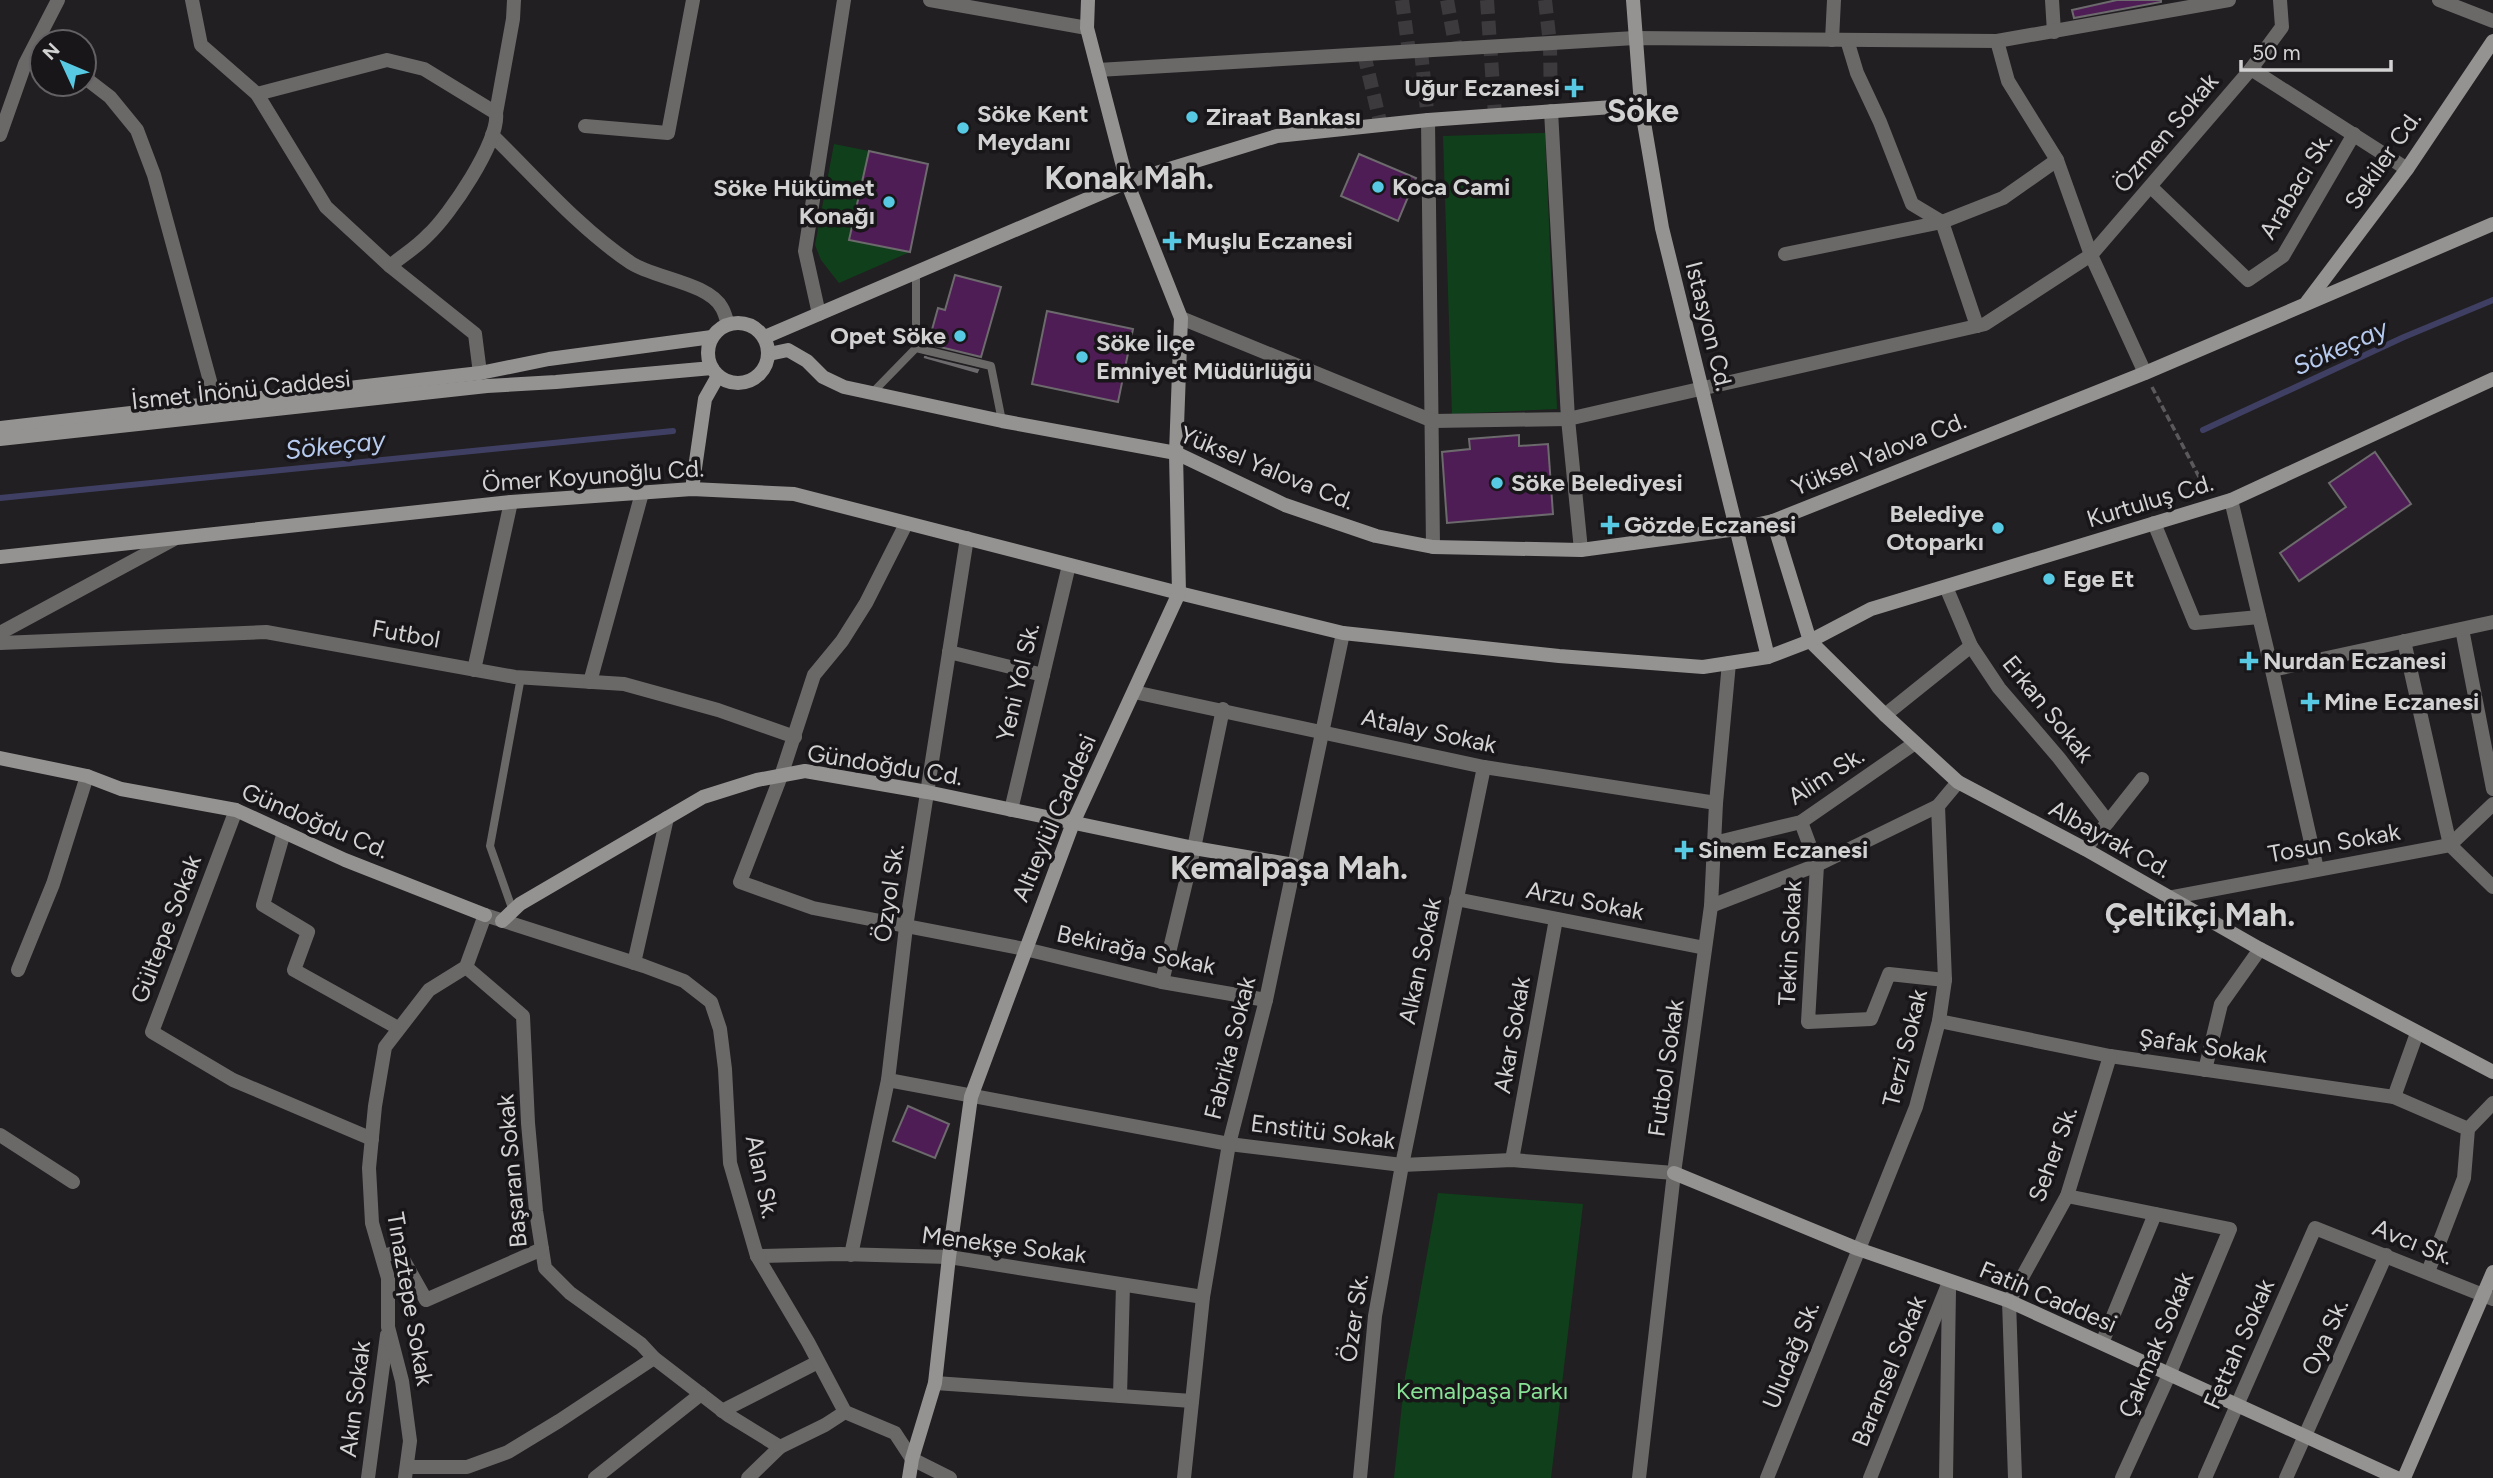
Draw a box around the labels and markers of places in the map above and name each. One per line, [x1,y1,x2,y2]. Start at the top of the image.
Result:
place label: Uğur Eczanesi [1404,73,1560,102]
marker: Uğur Eczanesi [1566,80,1582,96]
place label: Söke Kent Meydanı [977,99,1089,156]
place label: Ziraat Bankası [1206,102,1361,131]
marker: Ziraat Bankası [1184,109,1200,125]
marker: Söke Kent Meydanı [955,120,971,136]
place label: Koca Cami [1392,172,1510,201]
place label: Söke Hükümet Konağı [713,173,875,230]
marker: Koca Cami [1370,179,1386,195]
marker: Söke Hükümet Konağı [881,194,897,210]
place label: Muşlu Eczanesi [1186,226,1353,255]
marker: Muşlu Eczanesi [1164,233,1180,249]
place label: Opet Söke [830,321,946,350]
marker: Opet Söke [952,328,968,344]
place label: Söke İlçe Emniyet Müdürlüğü [1096,328,1312,385]
marker: Söke İlçe Emniyet Müdürlüğü [1074,349,1090,365]
place label: Söke Belediyesi [1511,468,1683,497]
marker: Söke Belediyesi [1489,475,1505,491]
place label: Belediye Otoparkı [1886,499,1984,556]
place label: Gözde Eczanesi [1624,510,1796,539]
marker: Gözde Eczanesi [1602,517,1618,533]
marker: Belediye Otoparkı [1990,520,2006,536]
place label: Ege Et [2063,564,2134,593]
marker: Ege Et [2041,571,2057,587]
place label: Nurdan Eczanesi [2263,646,2447,675]
marker: Nurdan Eczanesi [2241,653,2257,669]
place label: Mine Eczanesi [2324,687,2479,716]
marker: Mine Eczanesi [2302,694,2318,710]
place label: Sinem Eczanesi [1698,835,1868,864]
marker: Sinem Eczanesi [1676,842,1692,858]

